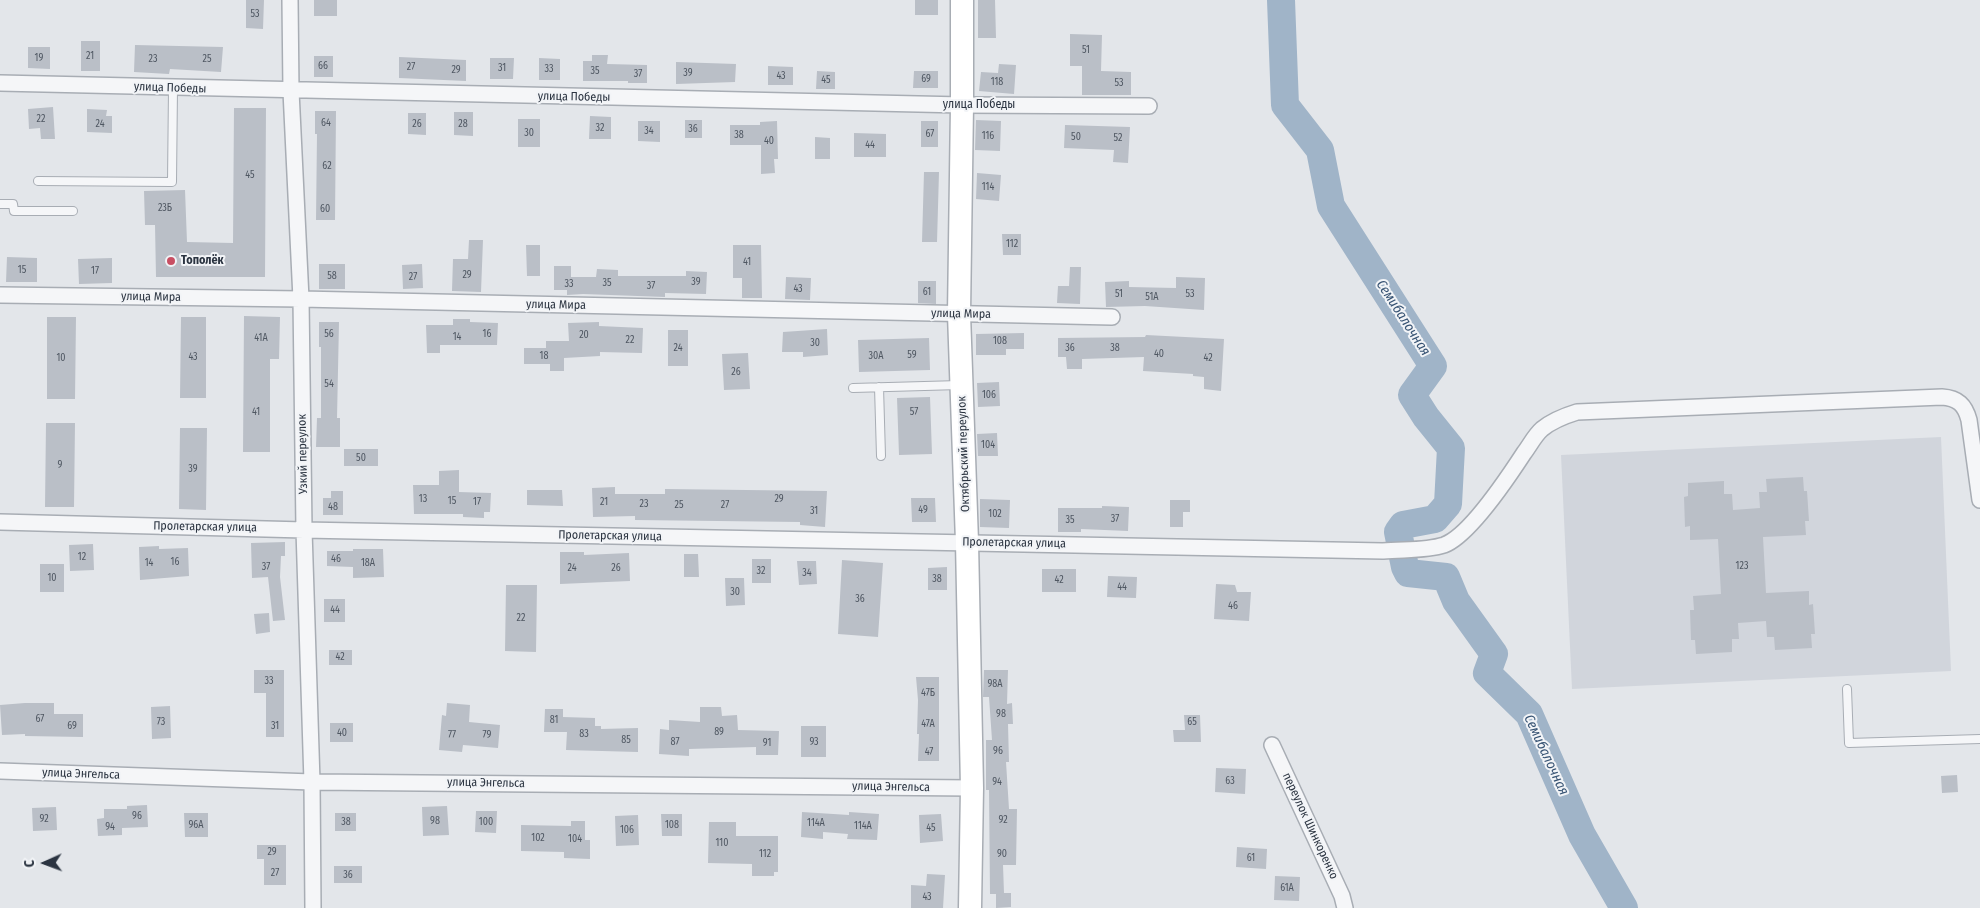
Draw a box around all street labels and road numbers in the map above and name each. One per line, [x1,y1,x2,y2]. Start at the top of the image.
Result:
street label: улица Победы [134,80,206,96]
street label: улица Победы [538,89,610,105]
street label: улица Победы [943,98,1015,112]
street label: улица Мира [121,289,181,305]
street label: улица Мира [526,297,586,313]
street label: улица Мира [931,306,991,322]
street label: Октябрьский переулок [955,396,973,512]
street label: Узкий переулок [295,414,311,494]
street label: Пролетарская улица [153,519,257,535]
street label: Пролетарская улица [558,528,662,544]
street label: Пролетарская улица [962,535,1066,551]
street label: улица Энгельса [42,765,120,783]
street label: переулок Шинкоренко [1279,770,1341,882]
street label: улица Энгельса [447,775,525,791]
street label: улица Энгельса [852,779,930,795]

